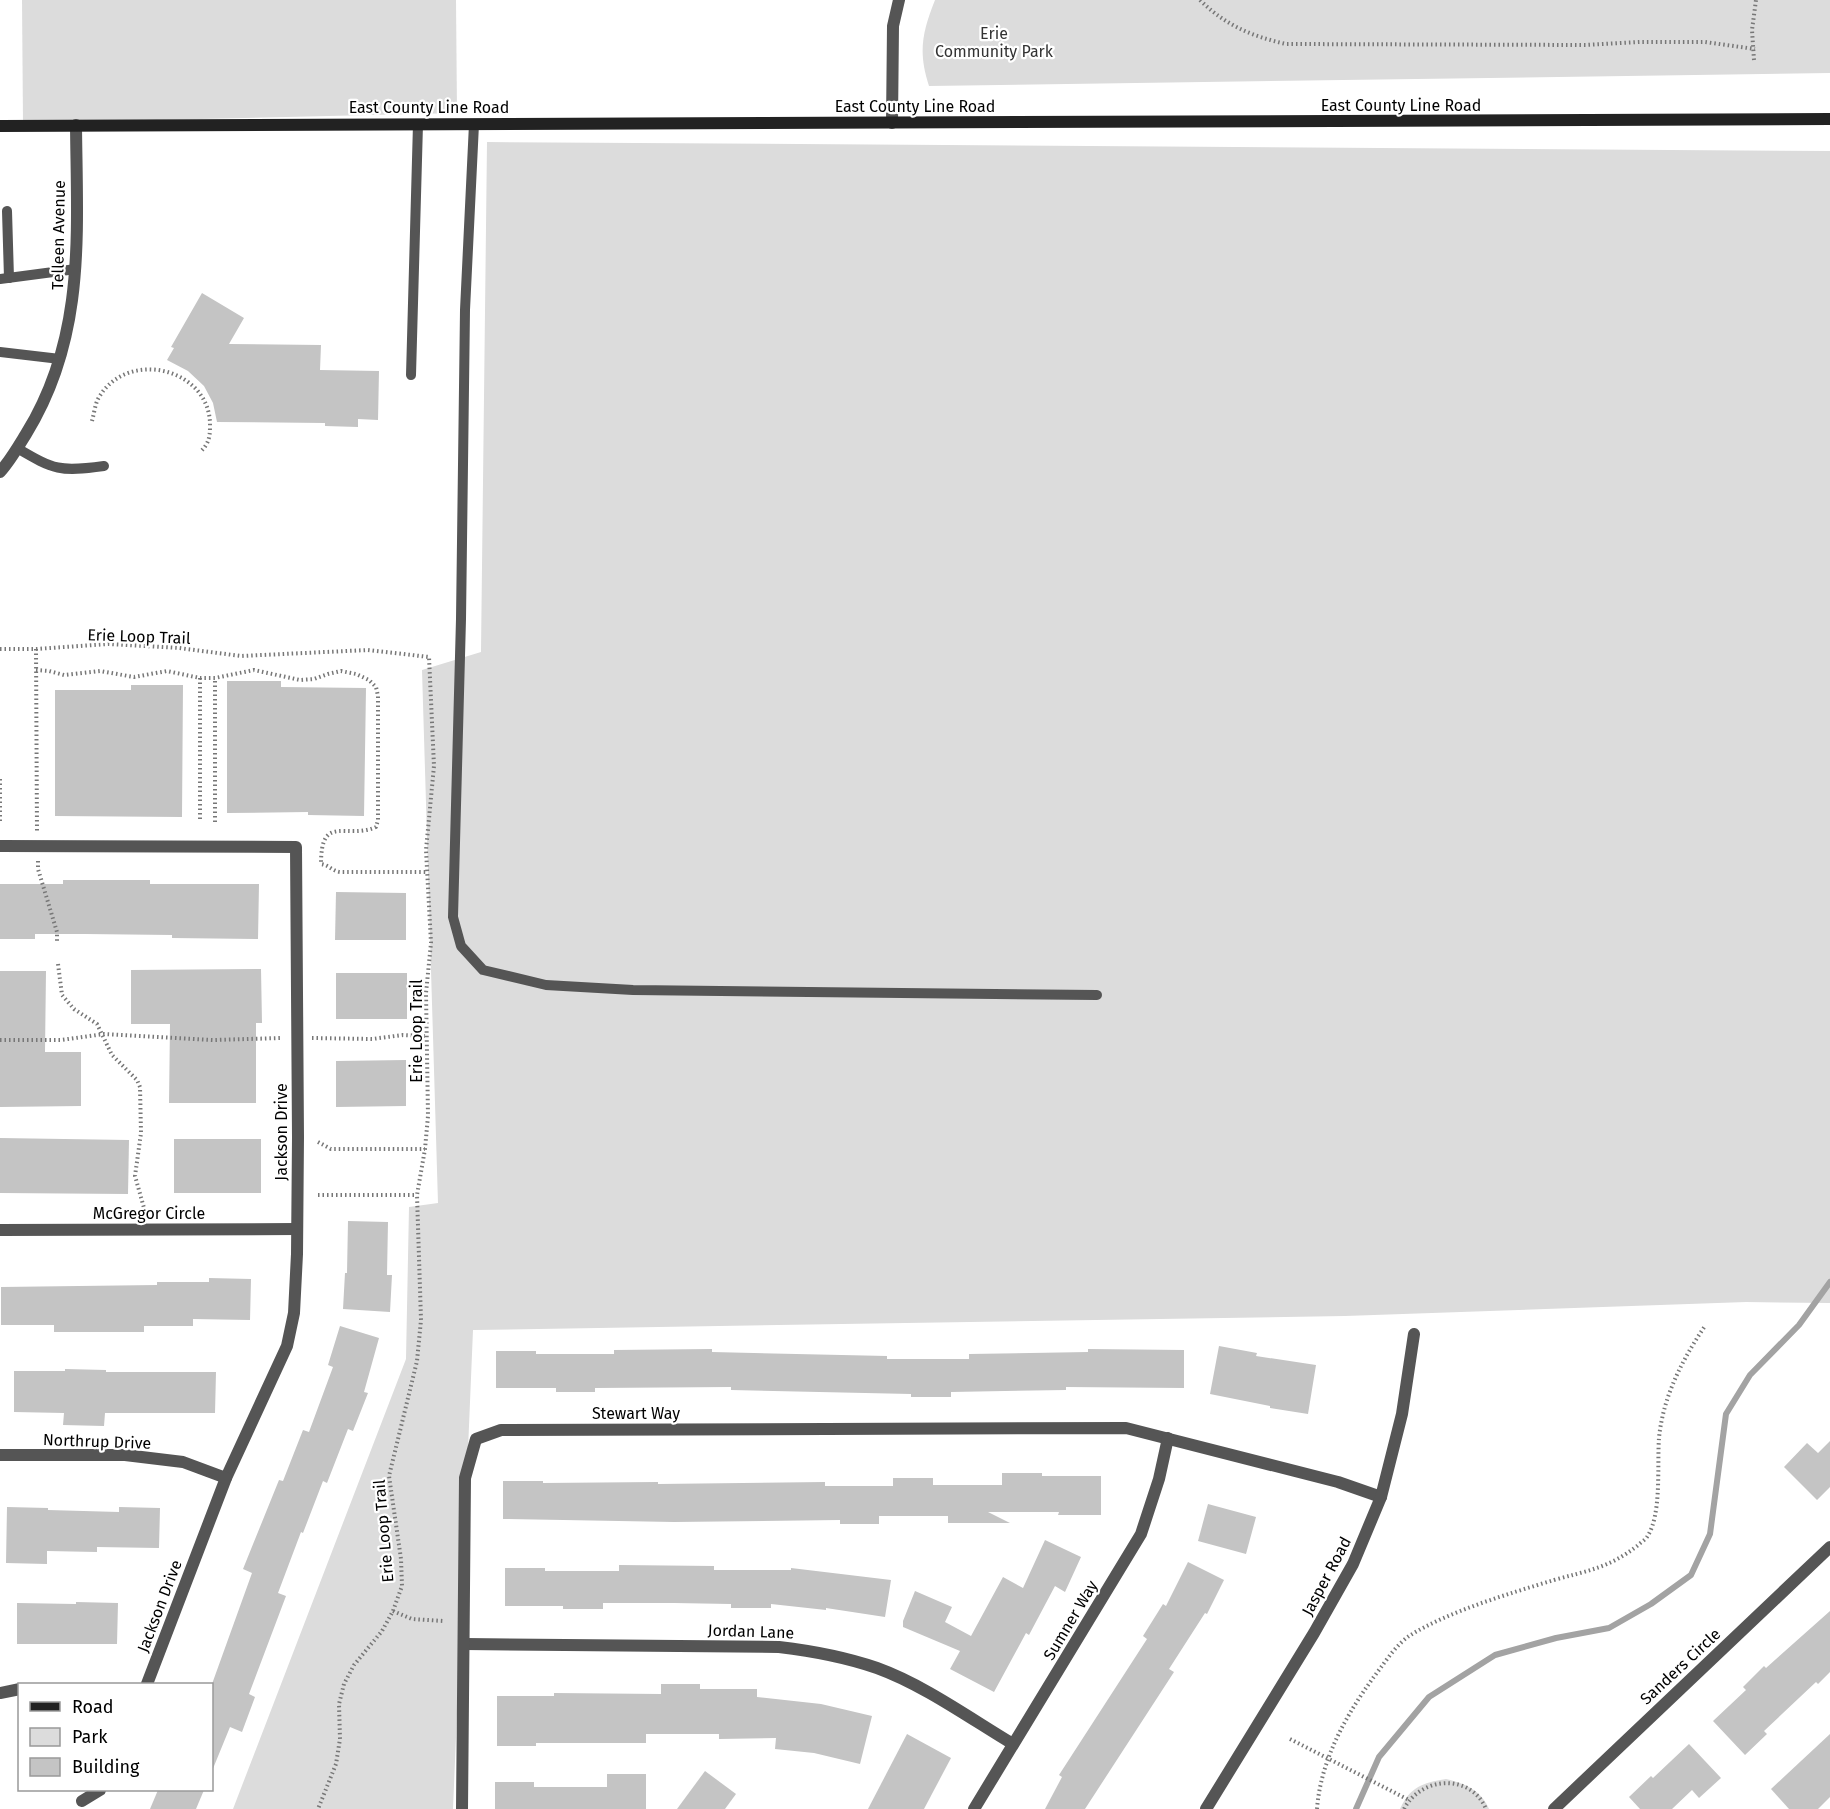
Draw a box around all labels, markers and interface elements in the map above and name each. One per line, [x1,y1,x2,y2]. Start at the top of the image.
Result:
park label: Erie Community Park [935,24,1054,61]
street label: East County Line Road [1321,96,1481,115]
street label: East County Line Road [835,97,995,116]
street label: East County Line Road [349,98,509,117]
street label: Telleen Avenue [48,180,69,290]
street label: Erie Loop Trail [87,625,191,648]
street label: Erie Loop Trail [407,979,426,1083]
street label: Jackson Drive [272,1083,291,1181]
street label: McGregor Circle [93,1204,205,1223]
street label: Stewart Way [592,1404,680,1423]
street label: Northrup Drive [43,1430,151,1453]
street label: Erie Loop Trail [370,1478,397,1583]
street label: Jasper Road [1298,1534,1355,1619]
street label: Jackson Drive [133,1557,186,1655]
street label: Sumner Way [1039,1577,1102,1663]
street label: Jordan Lane [707,1620,794,1643]
street label: Sanders Circle [1636,1624,1724,1708]
legend [18,1683,213,1791]
text: Road [72,1696,114,1718]
text: Park [72,1726,108,1748]
text: Building [72,1756,140,1778]

